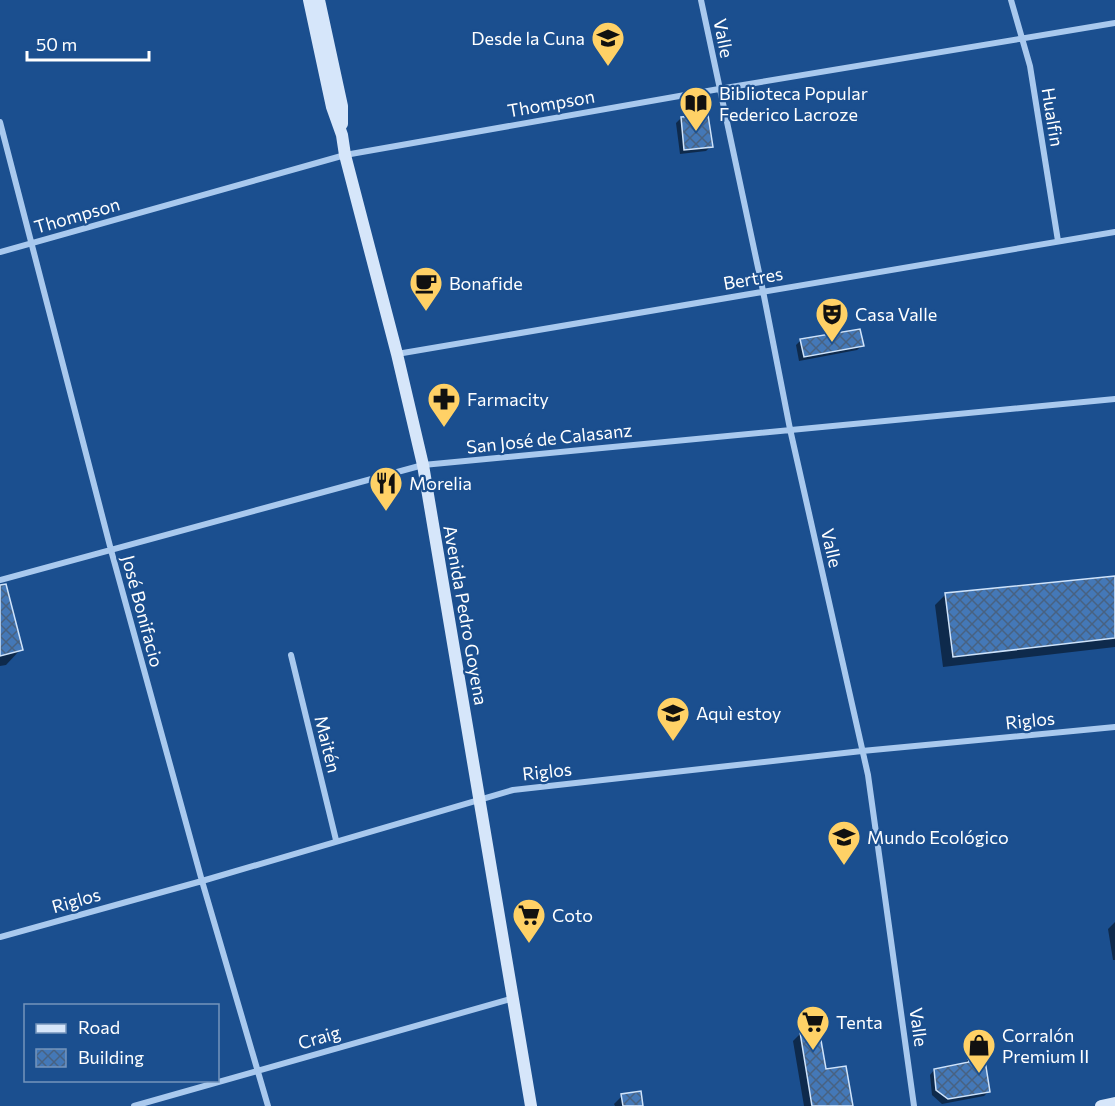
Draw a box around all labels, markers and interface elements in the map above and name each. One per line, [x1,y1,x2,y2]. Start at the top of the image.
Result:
street label: Valle [709,17,739,59]
school or university icon: Desde la Cuna [590,20,626,67]
scale bar [27,24,148,62]
place label: Desde la Cuna [471,27,585,49]
text: 50 m [36,33,77,55]
place label: Biblioteca Popular Federico Lacroze [719,82,868,125]
street label: Thompson [506,85,596,121]
library icon: Biblioteca Popular Federico Lacroze [678,85,714,132]
street label: Hualfin [1037,86,1069,148]
street label: Thompson [32,192,122,238]
street label: Bertres [721,262,785,294]
cafe icon: Bonafide [408,265,444,312]
place label: Bonafide [449,272,523,294]
theatre icon: Casa Valle [814,296,850,343]
place label: Casa Valle [855,303,937,325]
pharmacy icon: Farmacity [426,381,462,428]
place label: Farmacity [467,388,549,410]
street label: San José de Calasanz [465,418,633,458]
restaurant icon: Morelia [368,465,404,512]
place label: Morelia [409,472,472,494]
street label: Avenida Pedro Goyena [439,523,493,707]
street label: Valle [817,526,847,570]
street label: José Bonifacio [118,553,168,669]
school or university icon: Aquì estoy [655,695,691,742]
place label: Aquì estoy [696,702,781,724]
street label: Riglos [1004,706,1056,734]
street label: Maitén [310,713,346,775]
street label: Riglos [521,757,573,785]
school or university icon: Mundo Ecológico [826,819,862,866]
place label: Mundo Ecológico [867,826,1009,848]
street label: Riglos [49,883,103,917]
supermarket icon: Coto [511,897,547,944]
place label: Coto [552,904,593,926]
legend [24,1004,219,1082]
supermarket icon: Tenta [795,1004,831,1051]
street label: Valle [905,1006,933,1048]
place label: Tenta [836,1011,883,1033]
text: Road [78,1016,120,1038]
street label: Craig [295,1020,343,1054]
place label: Corralón Premium II [1002,1024,1089,1067]
shop icon: Corralón Premium II [961,1027,997,1074]
text: Building [78,1046,144,1068]

